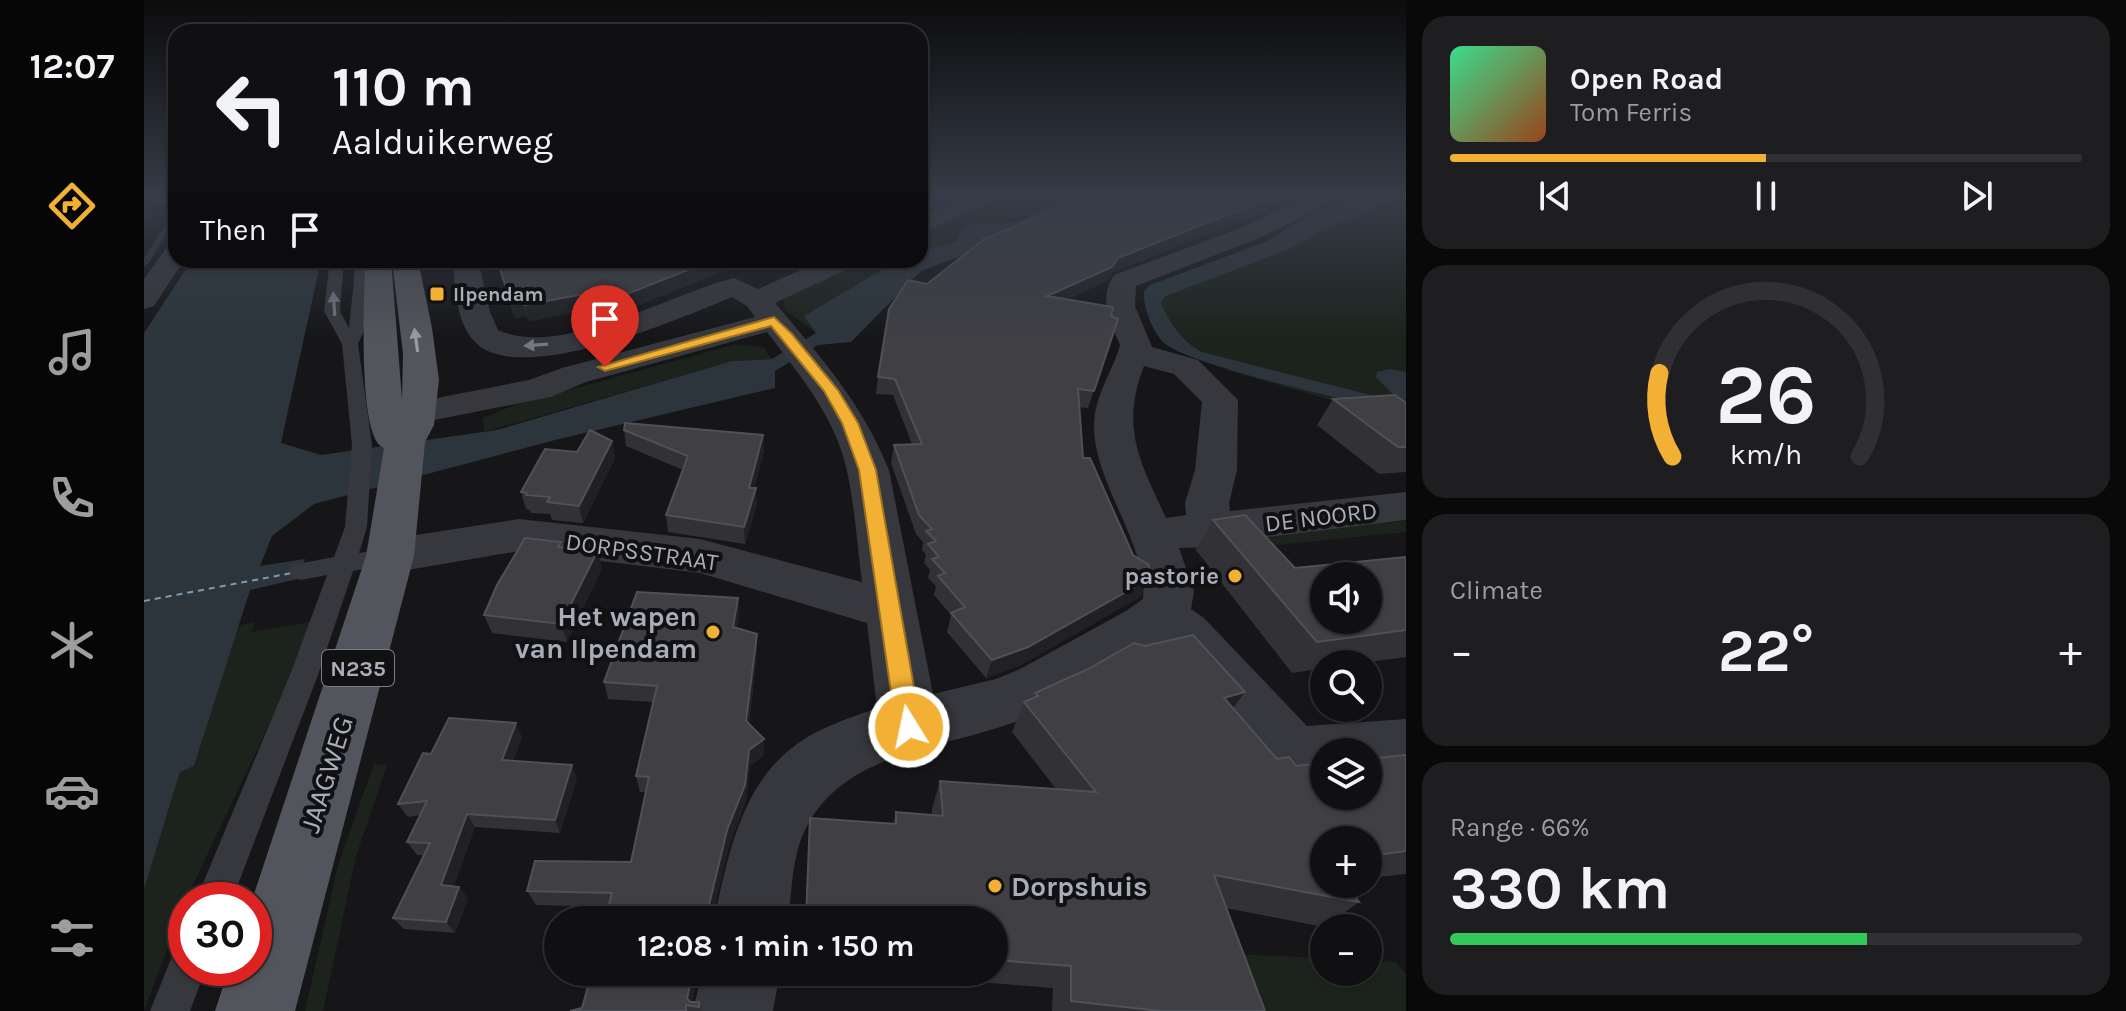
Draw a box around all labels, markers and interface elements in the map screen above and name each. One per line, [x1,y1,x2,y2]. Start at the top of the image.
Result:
text: 12:07 [30,45,115,87]
text: 110 m [332,54,475,119]
icon: left [200,56,304,160]
text: Open Road [1570,61,1723,97]
text: Tom Ferris [1570,97,1692,128]
text: Aalduikerweg [332,121,553,163]
icon: previous [1533,174,1577,218]
icon: pause [1744,174,1788,218]
icon: next [1955,174,1999,218]
icon: directions [44,178,100,234]
icon: arrive [283,208,327,252]
text: Then [200,212,267,248]
place label: Ilpendam [453,283,543,306]
marker: Ilpendam [428,285,446,303]
pin [571,285,639,367]
one-way arrow [327,291,340,316]
icon: arrive [583,297,627,341]
icon: music [44,324,100,380]
one-way arrow [409,327,422,352]
one-way arrow [523,339,548,352]
text: 26 [1716,347,1816,444]
text: km/h [1730,438,1802,471]
icon: phone [44,470,100,526]
street label: DE NOORD [1263,496,1379,538]
street label: DORPSSTRAAT [564,527,720,577]
place label: pastorie [1125,562,1219,590]
map controls [1310,562,1382,986]
button: sound [1310,562,1382,634]
marker: pastorie [1226,567,1244,585]
text: Climate [1450,575,1543,606]
place label: Het wapen van Ilpendam [515,600,697,665]
text: 22° [1718,616,1814,686]
icon: climate [44,617,100,673]
marker: Het wapen van Ilpendam [704,623,722,641]
text: − [1450,626,1473,677]
text: + [2059,626,2082,677]
road number: N235 [322,650,394,686]
button: search [1310,650,1382,722]
position arrow [867,685,951,769]
street label: JAAGWEG [293,712,360,836]
button: layers [1310,738,1382,810]
icon: car [44,763,100,819]
text: Range · 66% [1450,812,1590,843]
button: + [1310,826,1382,898]
text: 330 km [1450,853,1670,923]
place label: Dorpshuis [1011,870,1148,903]
marker: Dorpshuis [986,877,1004,895]
speed limit sign: 30 [168,882,272,986]
icon: filters [44,910,100,966]
button: − [1310,914,1382,986]
text: 12:08 · 1 min · 150 m [637,928,915,964]

